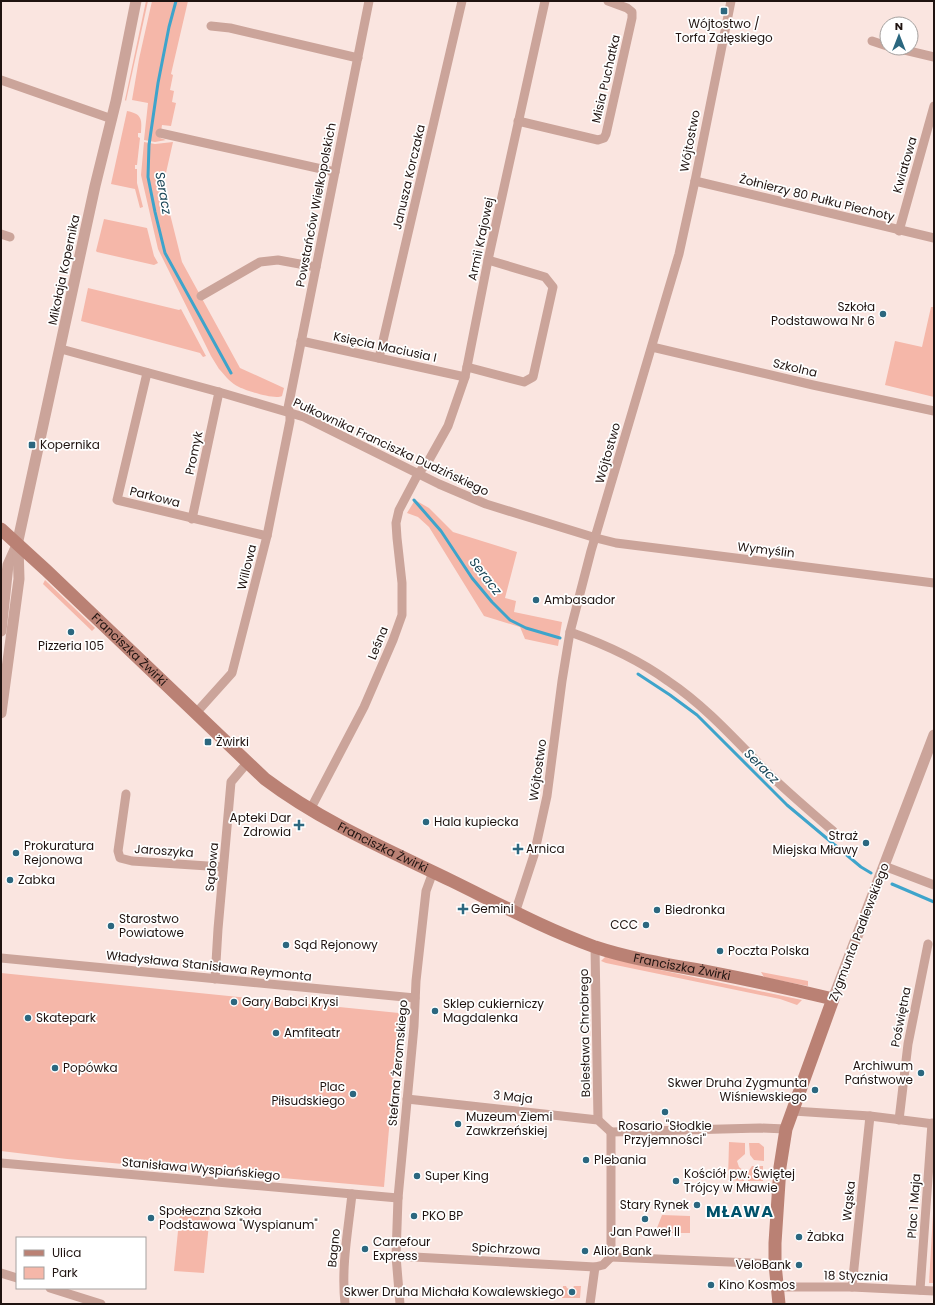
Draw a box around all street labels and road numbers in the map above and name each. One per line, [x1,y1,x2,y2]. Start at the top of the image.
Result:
street label: Misia Puchatka [587,33,624,125]
street label: Wójtostwo [675,108,704,173]
street label: Powstańców Wielkopolskich [291,121,340,288]
street label: Janusza Korczaka [388,123,429,231]
street label: Kwiatowa [888,135,921,195]
street label: Żołnierzy 80 Pułku Piechoty [738,170,897,225]
street label: Armii Krajowej [463,196,498,282]
street label: Mikołaja Kopernika [44,213,84,327]
street label: Księcia Maciusia I [332,327,438,366]
street label: Szkolna [771,354,819,381]
street label: Pułkownika Franciszka Dudzińskiego [291,394,492,500]
street label: Wójtostwo [591,420,624,485]
street label: Promyk [181,429,207,476]
street label: Parkowa [128,482,182,511]
street label: Wymyślin [737,538,796,561]
street label: Willowa [233,542,260,591]
street label: Franciszka Żwirki [88,609,171,689]
street label: Leśna [363,624,392,662]
street label: Wójtostwo [525,737,550,802]
street label: Franciszka Żwirki [335,817,431,876]
street label: Jaroszyka [134,840,194,861]
street label: Sądowa [201,842,222,892]
street label: Zygmunta Padlewskiego [824,860,893,1003]
street label: Władysława Stanisława Reymonta [105,946,313,985]
street label: Franciszka Żwirki [632,949,732,984]
street label: Bolesława Chrobrego [575,968,594,1098]
street label: Poświętna [886,985,915,1049]
street label: Stefana Żeromskiego [383,999,412,1127]
street label: 3 Maja [492,1086,534,1107]
street label: Stanisława Wyspiańskiego [121,1153,281,1184]
street label: Plac 1 Maja [903,1173,924,1239]
street label: Wąska [838,1180,859,1222]
street label: Bagno [323,1227,344,1268]
street label: Spichrzowa [471,1238,541,1259]
street label: 18 Stycznia [824,1266,888,1285]

